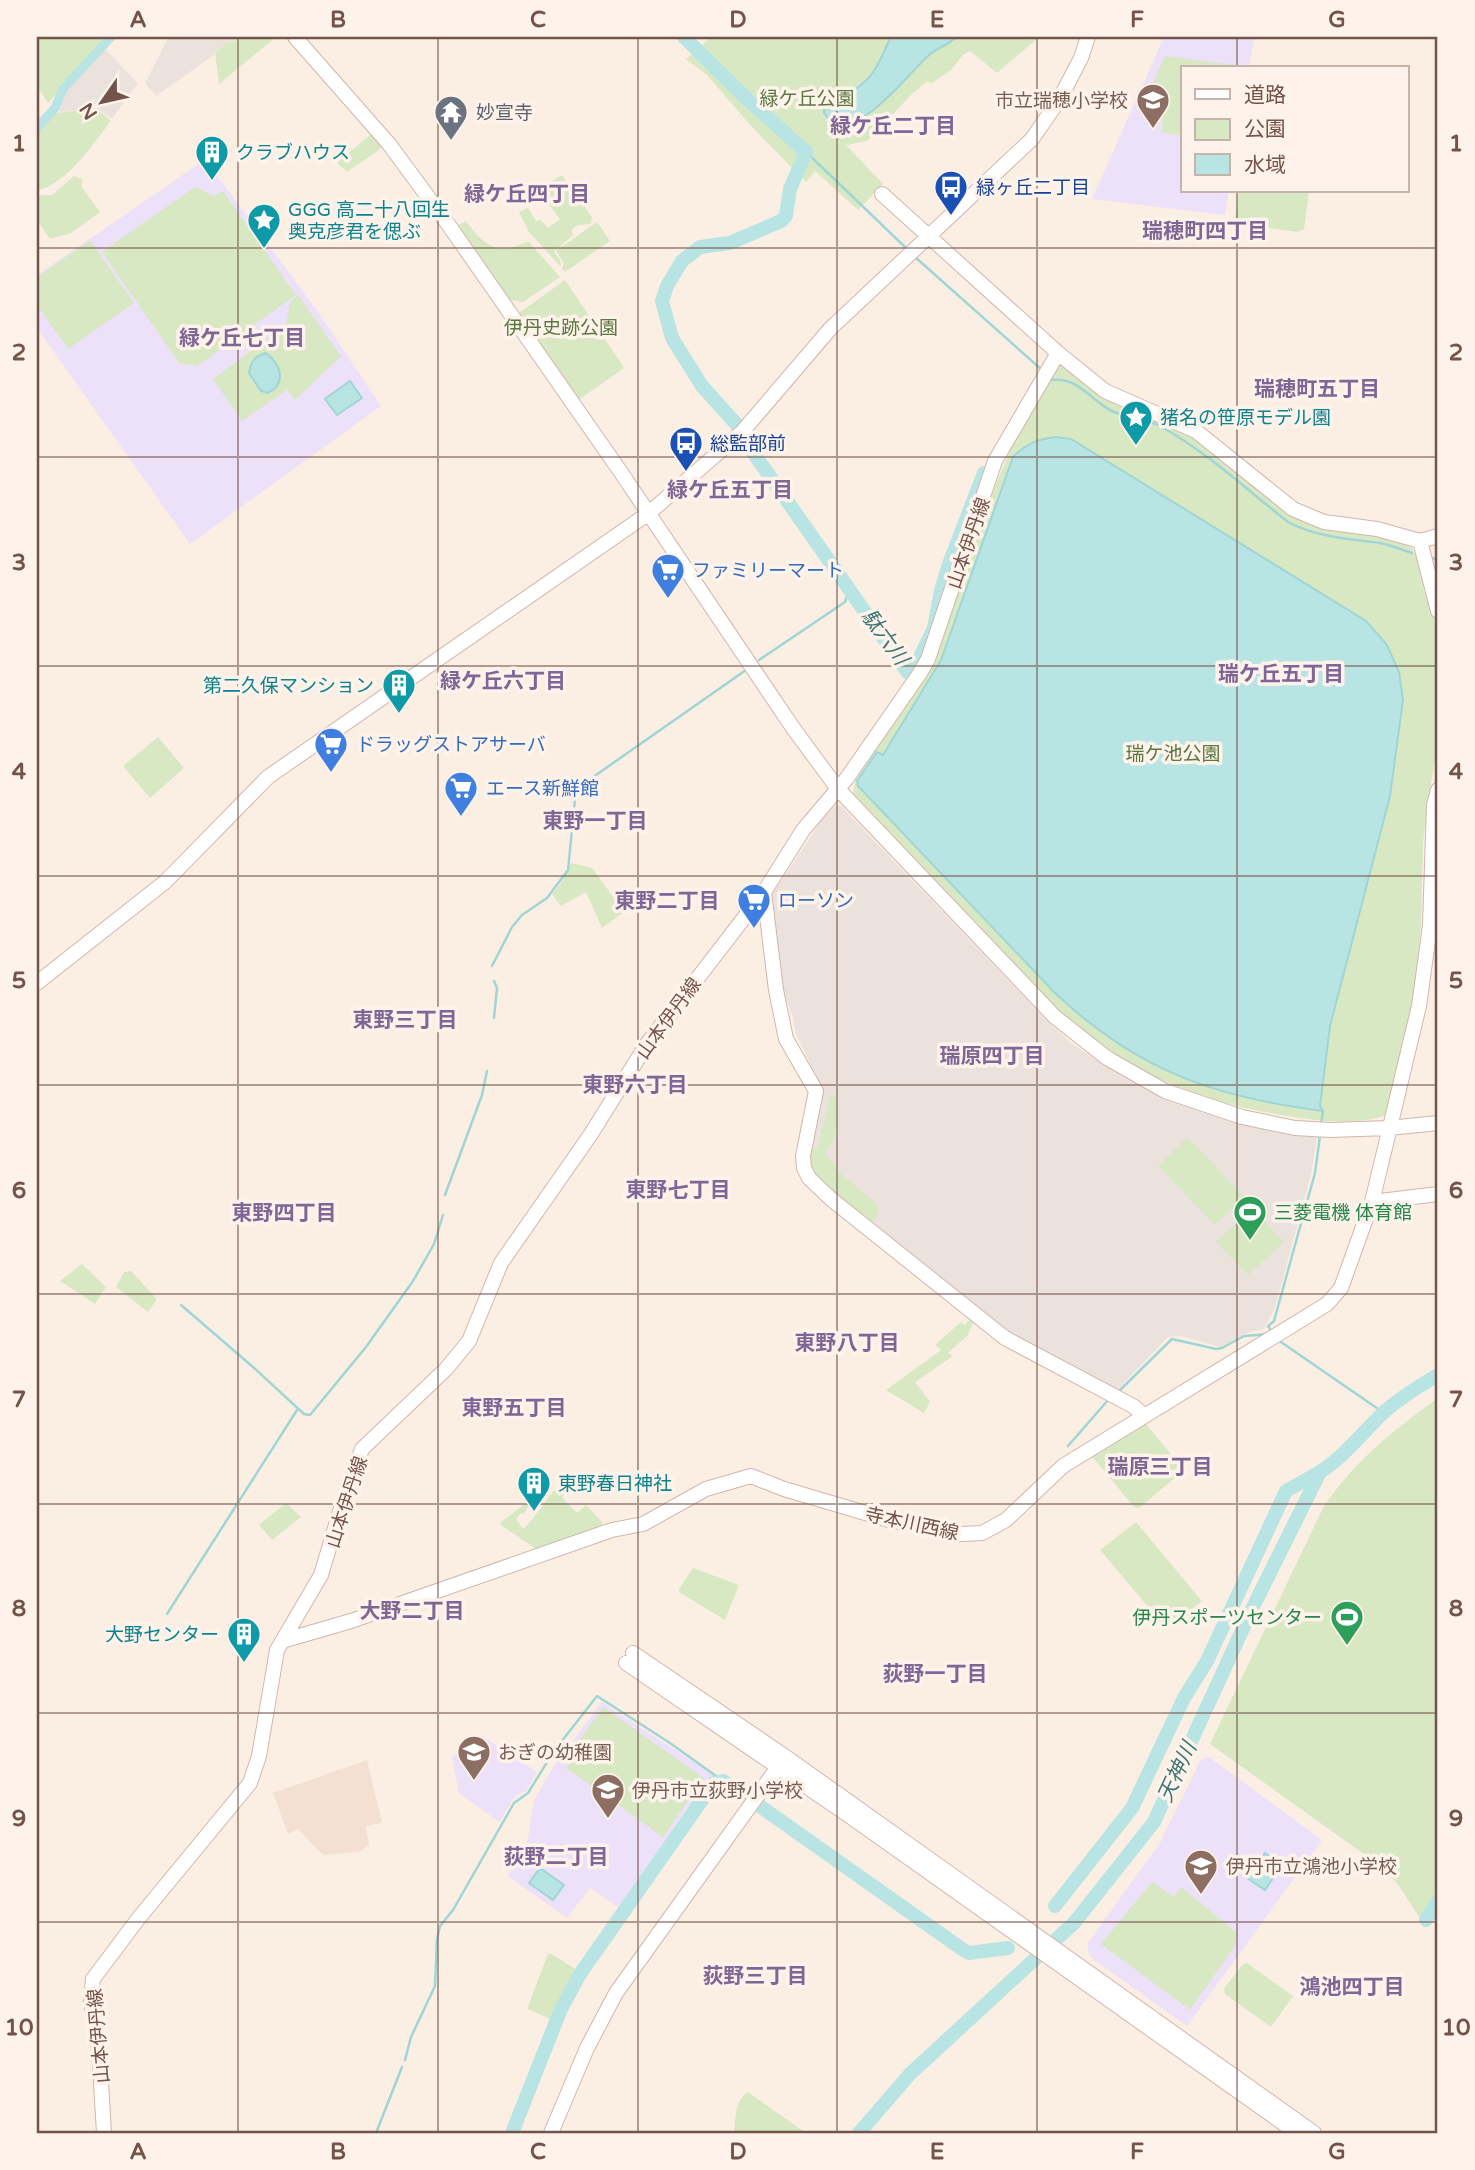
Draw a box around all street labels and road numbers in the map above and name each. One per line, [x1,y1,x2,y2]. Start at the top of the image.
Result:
street label: 山本伊丹線 [943,495,995,592]
street label: 山本伊丹線 [632,974,706,1063]
street label: 山本伊丹線 [322,1454,372,1551]
street label: 寺本川西線 [863,1503,961,1545]
street label: 山本伊丹線 [84,1988,114,2084]

